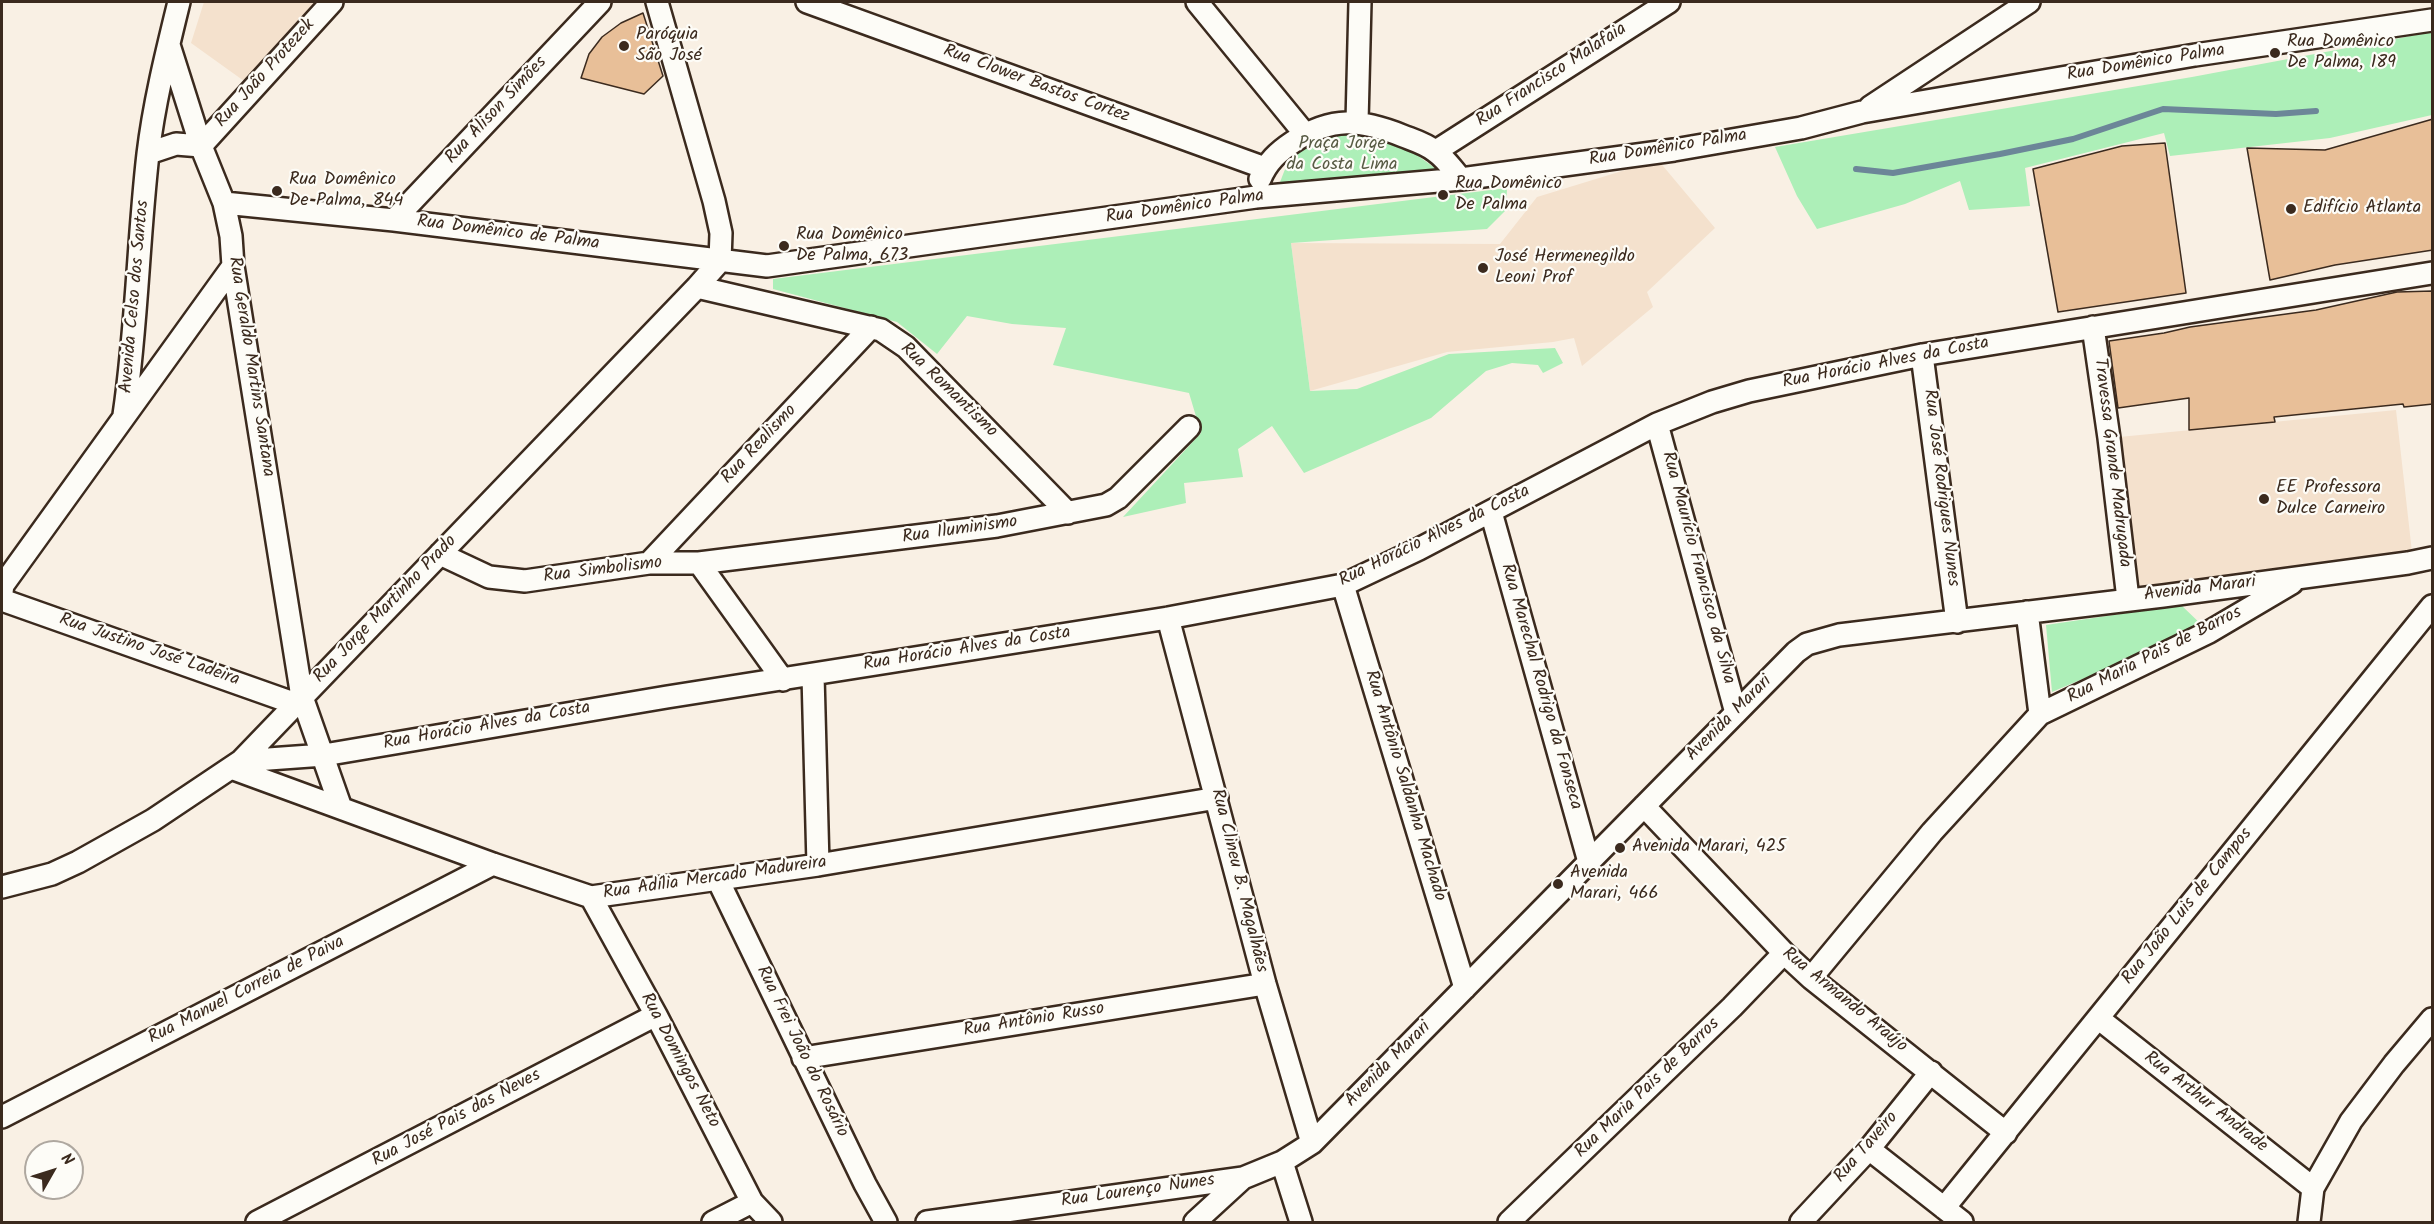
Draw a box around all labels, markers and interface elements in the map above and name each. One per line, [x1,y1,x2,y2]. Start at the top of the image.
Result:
street label: Rua João Protezek [212,15,320,133]
street label: Rua Francisco Malafaia [1473,19,1631,133]
place label: Paróquia São José [636,25,702,68]
place label: Rua Domênico De Palma, 189 [2287,32,2396,74]
marker: Paróquia São José [617,39,631,53]
street label: Rua Clower Bastos Cortez [940,41,1132,129]
street label: Rua Domênico Palma [2066,41,2226,87]
marker: Rua Domênico De Palma, 189 [2268,46,2282,60]
street label: Rua Alison Simões [442,53,552,169]
street label: Rua Domênico Palma [1588,126,1748,172]
park label: Praça Jorge da Costa Lima [1287,134,1397,176]
place label: Rua Domênico De Palma, 844 [289,170,403,213]
place label: Rua Domênico De Palma [1455,174,1562,216]
marker: Rua Domênico De Palma, 844 [270,184,284,198]
street label: Rua Domênico Palma [1105,186,1265,230]
marker: Rua Domênico De Palma [1436,188,1450,202]
place label: Edifício Atlanta [2303,198,2421,220]
street label: Avenida Celso dos Santos [117,199,155,395]
marker: Edifício Atlanta [2284,202,2298,216]
street label: Rua Domênico de Palma [415,212,601,256]
place label: Rua Domênico De Palma, 673 [796,225,908,268]
marker: Rua Domênico De Palma, 673 [777,239,791,253]
place label: José Hermenegildo Leoni Prof [1495,247,1635,290]
street label: Rua Geraldo Martins Santana [222,255,278,479]
marker: José Hermenegildo Leoni Prof [1476,261,1490,275]
street label: Rua Horácio Alves da Costa [1781,333,1991,395]
street label: Rua Romantismo [895,339,1001,443]
street label: Travessa Grande Madrugada [2087,357,2135,569]
street label: Rua José Rodrigues Nunes [1917,388,1963,588]
street label: Rua Realismo [718,401,802,489]
street label: Rua Maurício Francisco da Silva [1656,449,1738,687]
place label: EE Professora Dulce Carneiro [2276,478,2385,520]
street label: Rua Horácio Alves da Costa [1336,481,1534,593]
marker: EE Professora Dulce Carneiro [2257,492,2271,506]
street label: Rua Iluminismo [901,512,1019,550]
street label: Rua Jorge Martinho Prado [310,532,462,688]
street label: Rua Simbolismo [542,553,664,589]
street label: Rua Marechal Rodrigo da Fonseca [1494,561,1586,813]
street label: Avenida Marari [2143,572,2257,608]
street label: Rua Maria Pais de Barros [2064,603,2246,709]
street label: Rua Justino José Ladeira [56,610,242,692]
street label: Rua Horácio Alves da Costa [862,623,1072,677]
street label: Rua Antônio Saldanha Machado [1359,668,1449,904]
street label: Avenida Marari [1683,672,1777,766]
street label: Rua Horácio Alves da Costa [382,698,592,756]
street label: Rua Clineu B. Magalhães [1205,787,1271,975]
street label: Rua João Luis de Campos [2118,824,2258,990]
place label: Avenida Marari, 425 [1632,837,1786,859]
marker: Avenida Marari, 425 [1613,841,1627,855]
street label: Rua Adília Mercado Madureira [602,853,828,905]
place label: Avenida Marari, 466 [1570,863,1659,906]
marker: Avenida Marari, 466 [1551,877,1565,891]
street label: Rua Manuel Correia de Paiva [145,932,349,1050]
street label: Rua Armando Araújo [1777,944,1911,1058]
street label: Rua Frei João do Rosário [750,963,852,1141]
street label: Rua Domingos Neto [634,990,724,1132]
street label: Rua Antônio Russo [962,999,1106,1043]
street label: Rua Maria Pais de Barros [1571,1014,1725,1164]
street label: Avenida Marari [1342,1018,1436,1112]
street label: Rua Arthur Andrade [2139,1048,2271,1158]
street label: Rua José Pais das Neves [369,1065,545,1173]
street label: Rua Taveiro [1830,1108,1904,1188]
north arrow [24,1140,84,1200]
text: N [54,1148,80,1171]
street label: Rua Lourenço Nunes [1060,1171,1216,1213]

